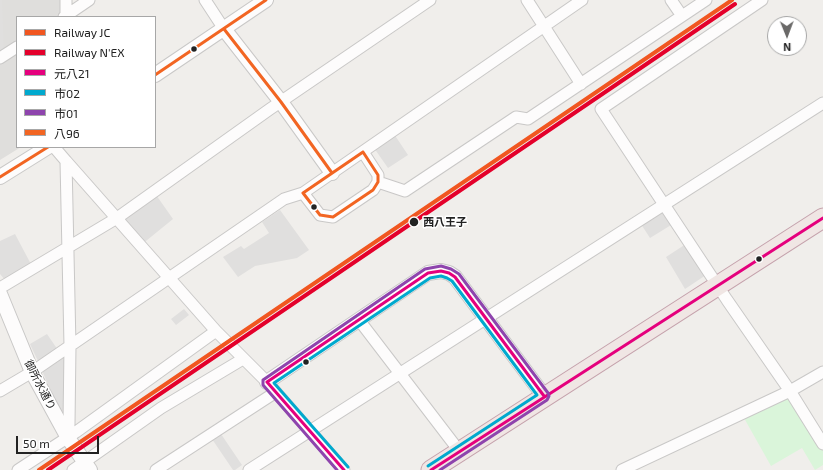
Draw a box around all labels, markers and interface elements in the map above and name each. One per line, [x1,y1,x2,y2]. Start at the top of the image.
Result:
legend [16,16,156,148]
north arrow [767,16,807,56]
text: Railway JC [54,25,110,39]
text: N [783,41,791,54]
unlabelled marker [189,44,199,54]
text: Railway N'EX [54,45,125,59]
text: 元八21 [54,66,90,80]
text: 市02 [54,86,80,100]
text: 市01 [54,106,78,120]
text: 八96 [54,126,80,140]
unlabelled marker [309,202,319,212]
place label: 西八王子 [423,215,467,229]
marker: 西八王子 [408,216,420,228]
unlabelled marker [754,254,764,264]
unlabelled marker [301,357,311,367]
street label: 御所水通り [22,358,58,412]
scale bar [18,428,101,454]
text: 50 m [23,436,50,450]

